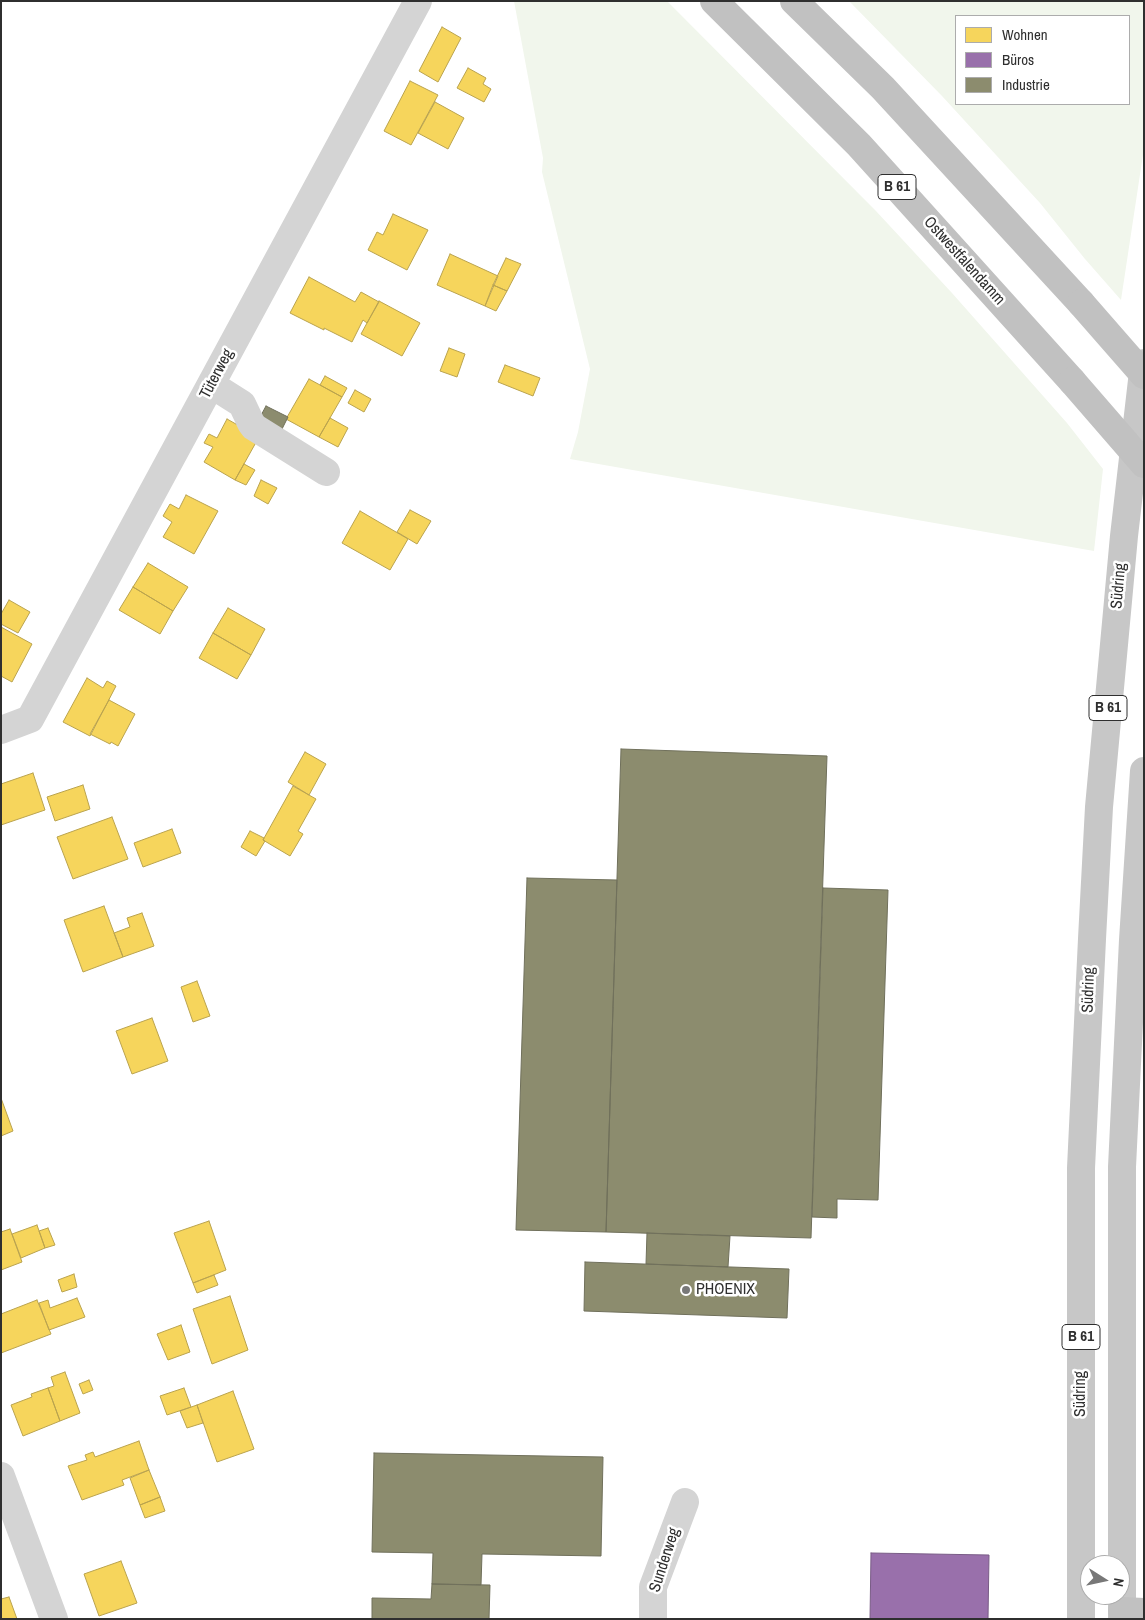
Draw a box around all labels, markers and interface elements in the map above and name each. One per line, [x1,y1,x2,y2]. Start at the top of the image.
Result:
legend [955,15,1130,105]
text: Wohnen [1002,24,1048,45]
text: Büros [1002,49,1034,70]
text: Industrie [1002,74,1050,95]
road number: B 61 [878,174,916,200]
street label: Ostwestfalendamm [919,213,1009,309]
street label: Tüterweg [196,346,238,402]
street label: Südring [1107,562,1131,610]
road number: B 61 [1089,696,1127,720]
street label: Südring [1079,967,1099,1013]
place label: PHOENIX [696,1280,755,1300]
marker: PHOENIX [680,1284,692,1296]
road number: B 61 [1062,1324,1100,1350]
street label: Südring [1071,1371,1091,1417]
street label: Sunderweg [646,1525,684,1595]
north arrow [1080,1555,1130,1605]
text: N [1109,1577,1128,1588]

